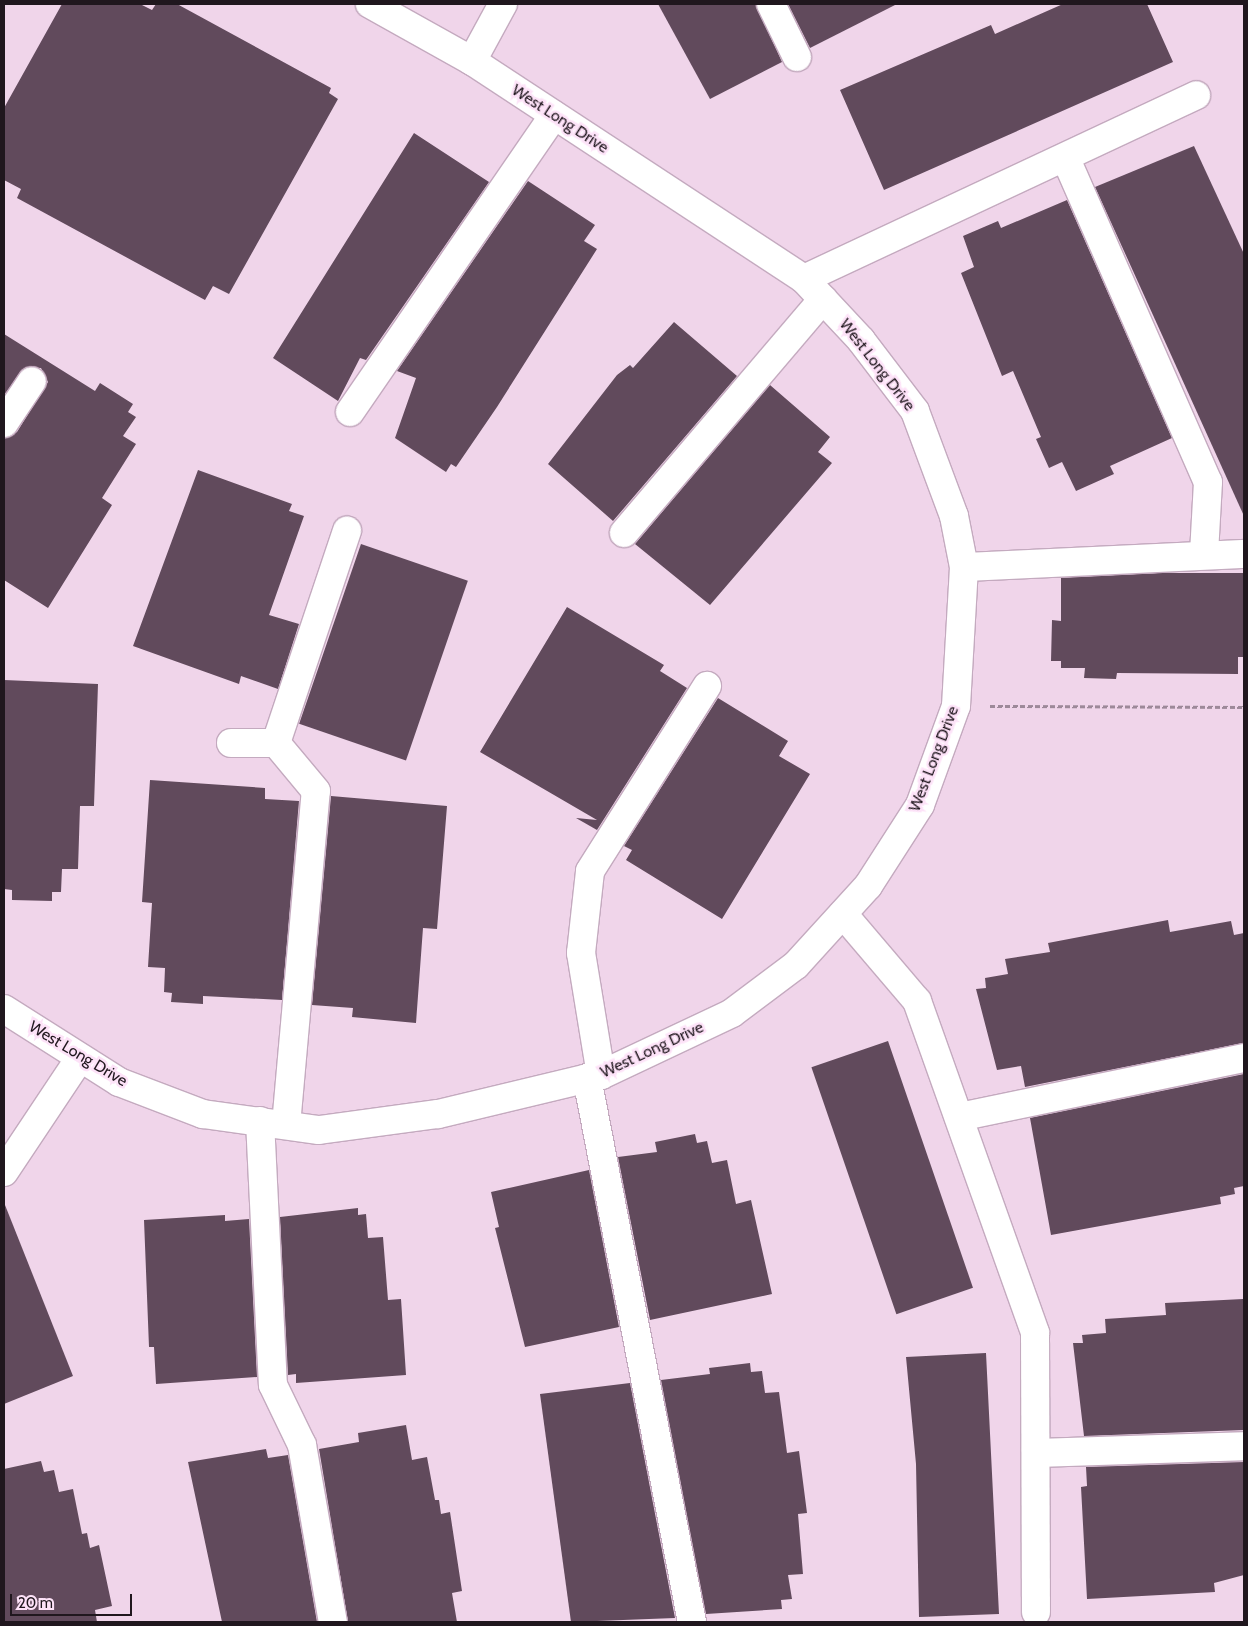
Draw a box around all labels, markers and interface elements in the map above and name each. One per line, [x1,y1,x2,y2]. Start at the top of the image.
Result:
street label: West Long Drive [508,81,612,157]
street label: West Long Drive [835,315,919,415]
street label: West Long Drive [905,704,963,814]
street label: West Long Drive [25,1017,131,1091]
street label: West Long Drive [597,1018,707,1082]
scale bar [12,1584,135,1616]
text: 20 m [18,1594,53,1612]

